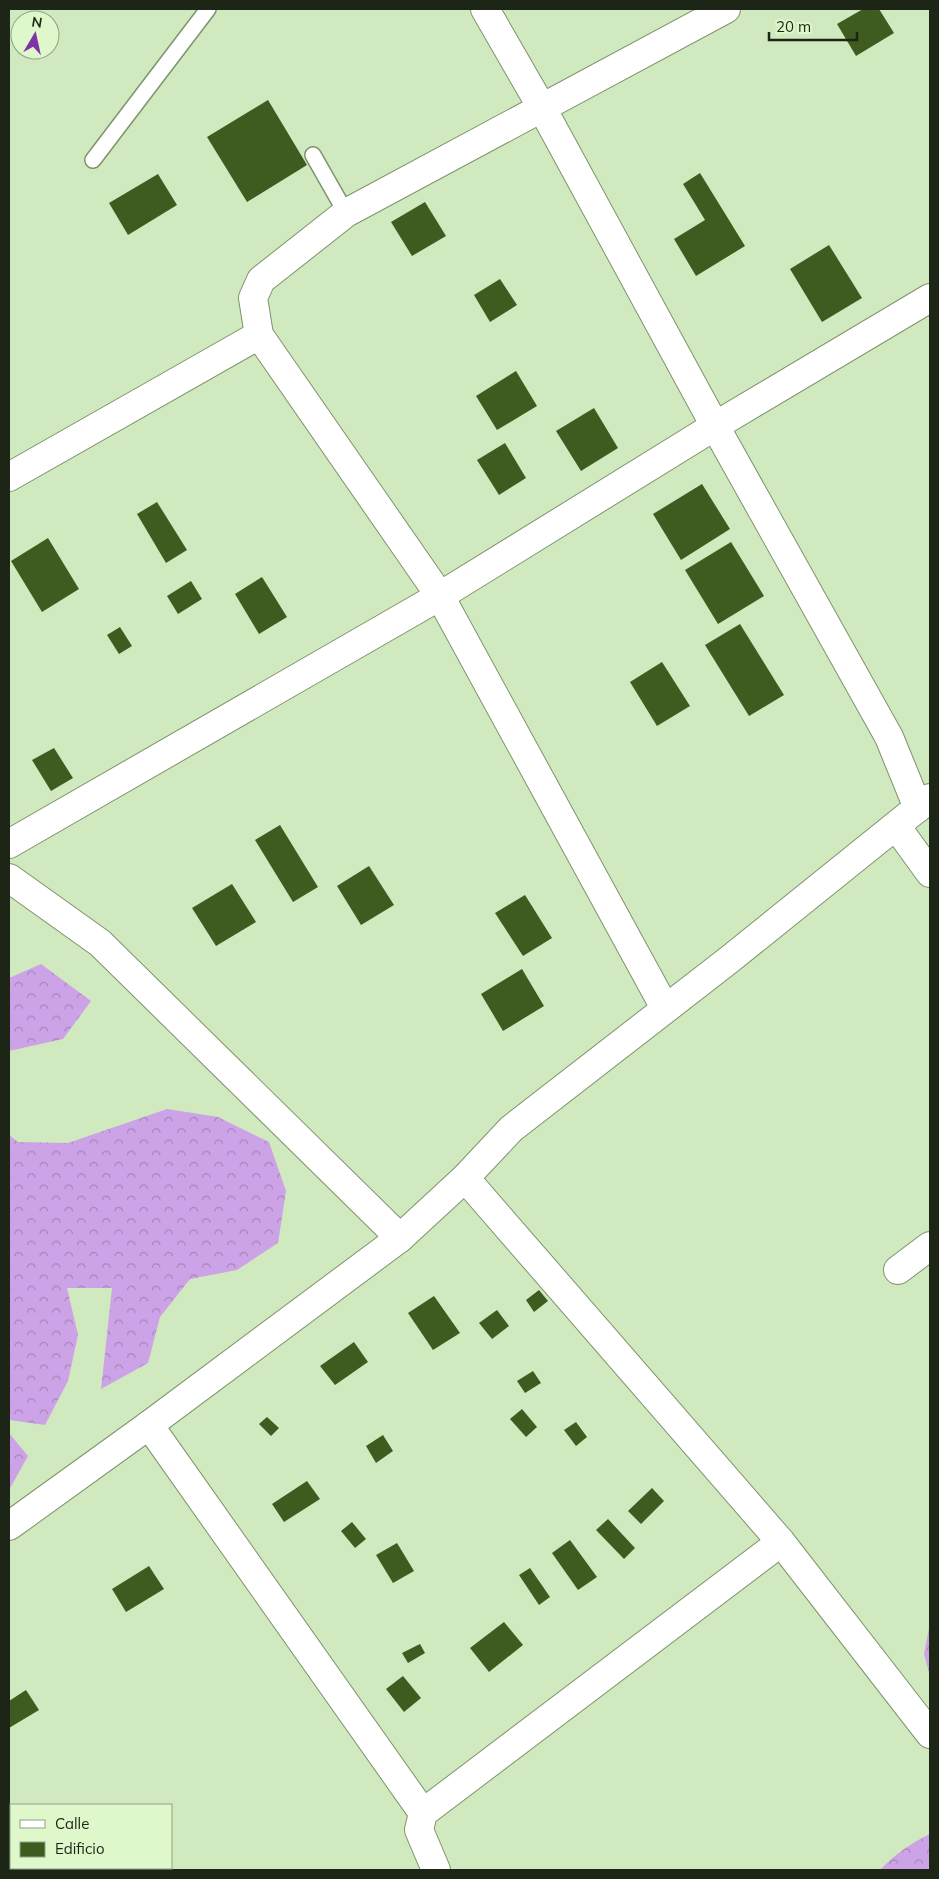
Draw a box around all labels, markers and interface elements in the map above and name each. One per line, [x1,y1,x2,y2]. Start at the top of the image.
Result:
north arrow [10,10,60,60]
scale bar [769,10,856,42]
text: N [30,12,44,32]
text: 20 m [776,17,811,36]
legend [10,1804,172,1869]
text: Calle [55,1814,89,1833]
text: Edificio [55,1839,105,1858]

